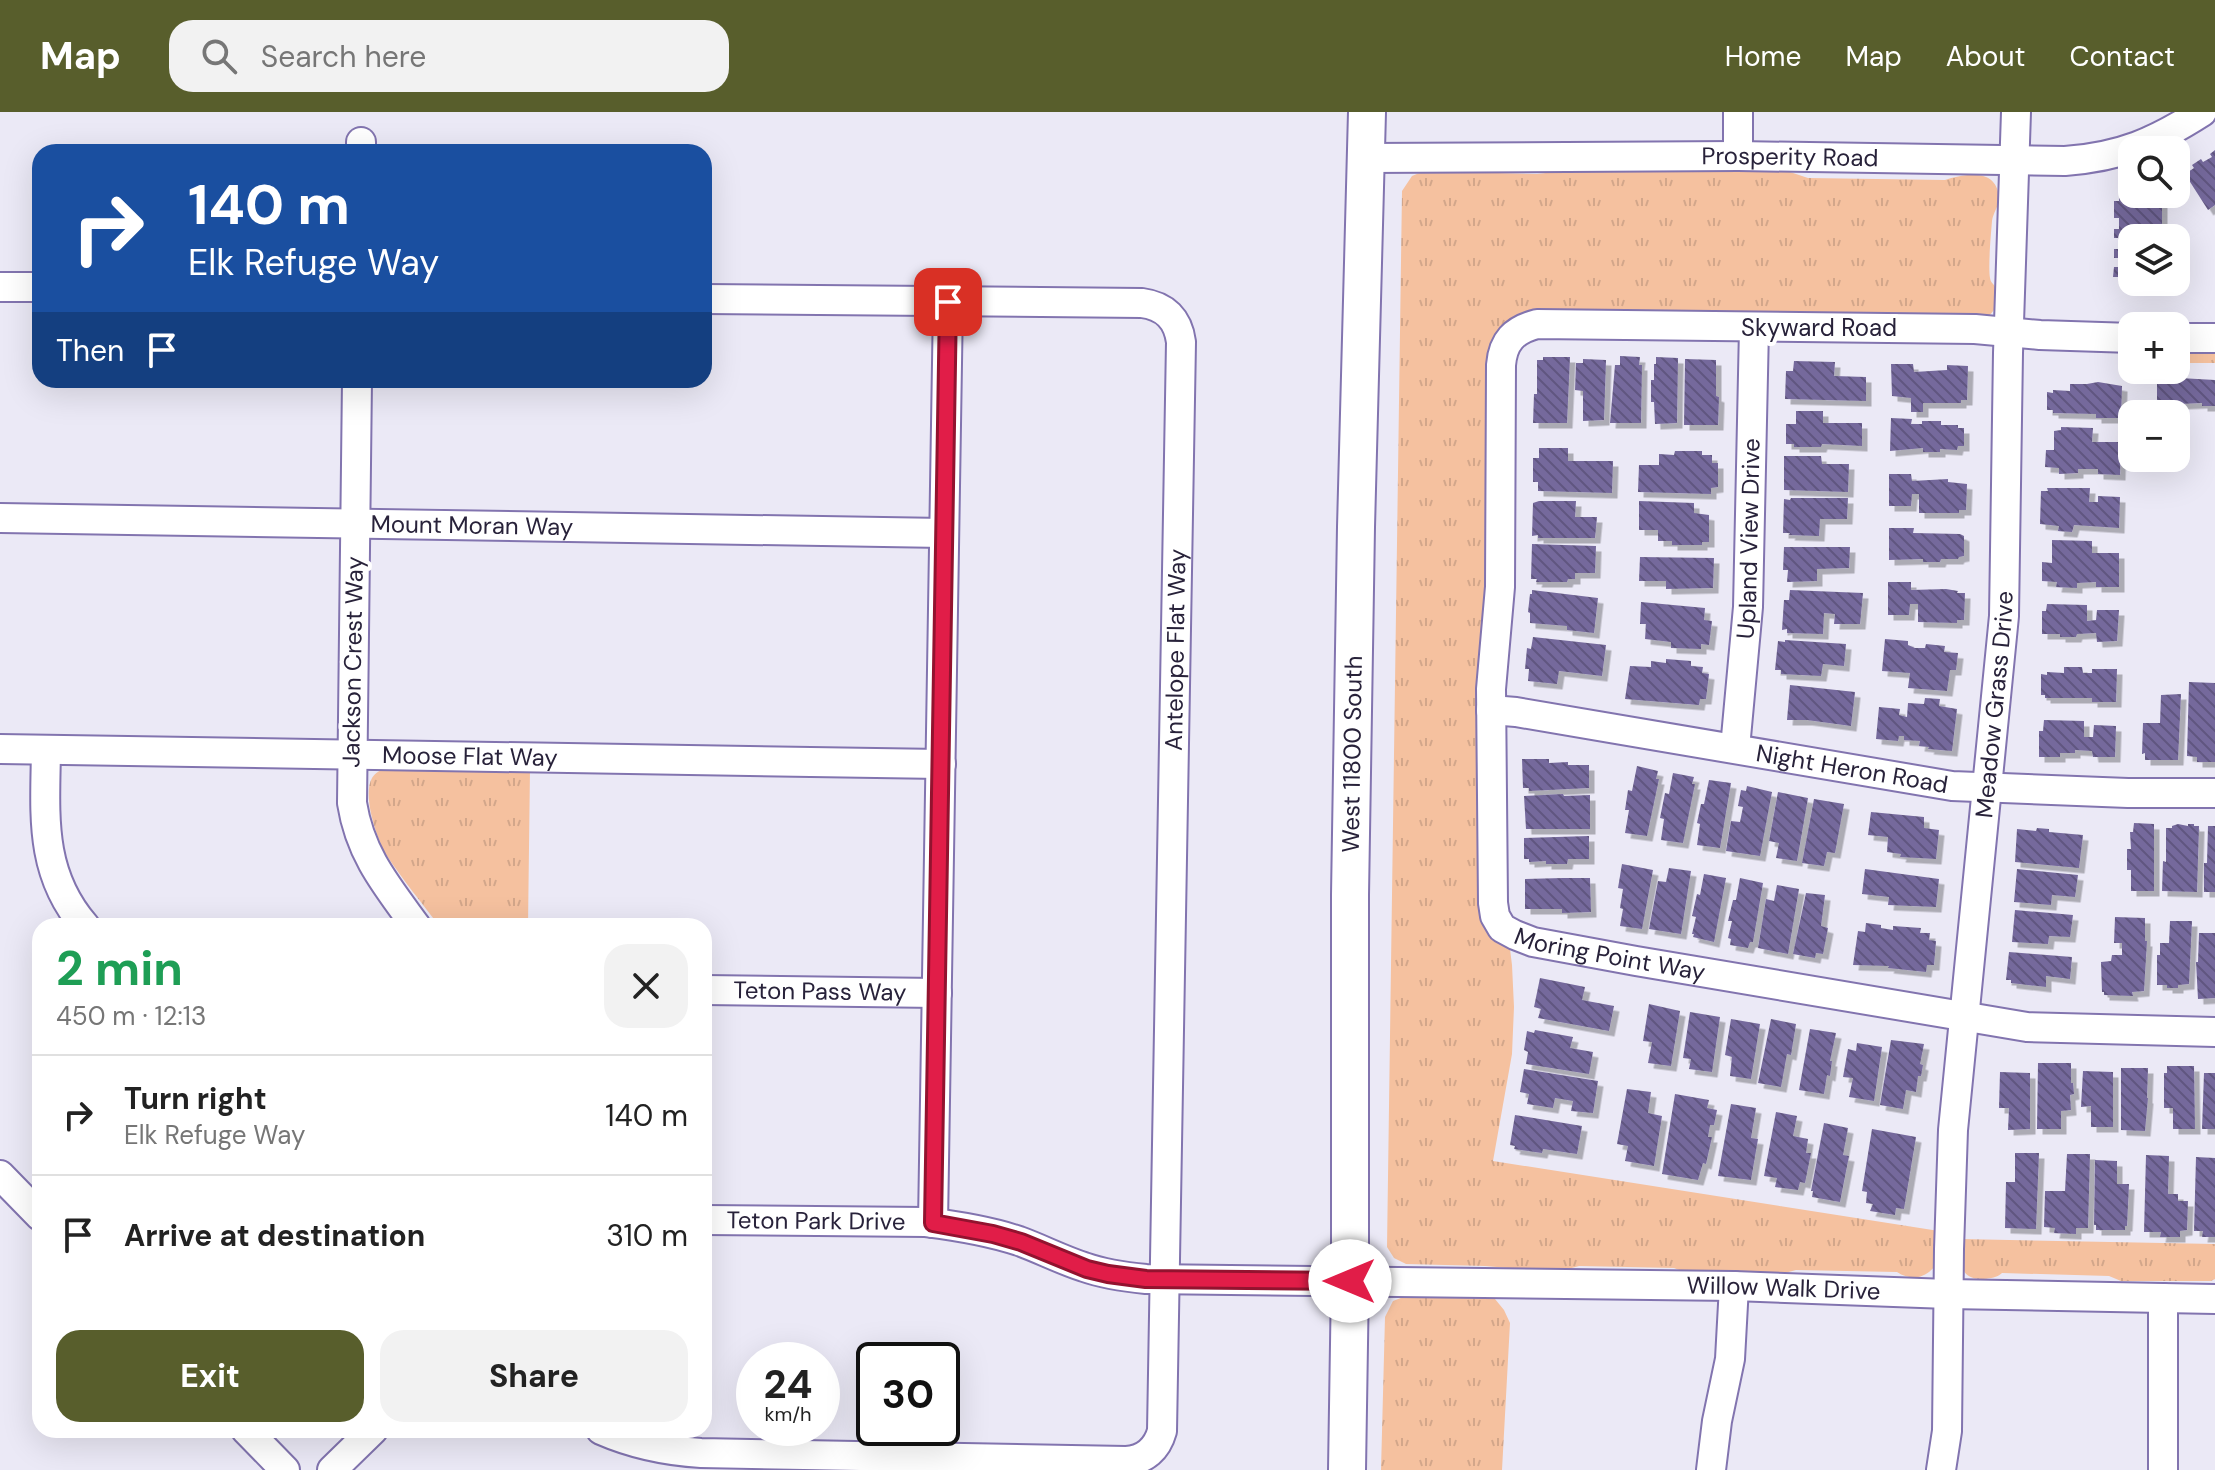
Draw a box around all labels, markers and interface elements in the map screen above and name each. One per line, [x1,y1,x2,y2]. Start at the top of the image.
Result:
search box [169,20,729,92]
text: Map [40,31,121,81]
icon: search [197,34,241,78]
text: Search here [261,37,426,76]
text: Home [1725,38,1801,75]
text: Map [1845,38,1902,75]
text: About [1946,38,2025,75]
text: Contact [2069,38,2175,75]
map controls [2118,136,2190,472]
button: search [2118,136,2190,208]
street label: Prosperity Road [1701,140,1879,173]
text: 140 m [188,168,350,241]
icon: right [56,176,160,280]
button: layers [2118,224,2190,296]
text: Elk Refuge Way [188,239,439,286]
pin [914,268,982,336]
icon: arrive [926,280,970,324]
street label: Skyward Road [1741,312,1897,343]
button: + [2118,312,2190,384]
icon: arrive [140,328,184,372]
text: Then [56,331,124,370]
button: − [2118,400,2190,472]
street label: Upland View Drive [1729,438,1767,640]
street label: Mount Moran Way [370,508,573,542]
street label: Antelope Flat Way [1158,549,1192,751]
street label: Jackson Crest Way [335,556,370,768]
street label: Meadow Grass Drive [1968,591,2019,820]
street label: West 11800 South [1335,655,1369,853]
street label: Night Heron Road [1754,737,1950,800]
street label: Moose Flat Way [382,739,558,773]
street label: Moring Point Way [1510,920,1708,987]
text: 2 min [56,937,183,1000]
button: close [604,944,688,1028]
street label: Teton Pass Way [733,974,907,1008]
text: 450 m · 12:13 [56,999,206,1033]
text: Turn right [124,1079,267,1118]
icon: right [56,1093,100,1137]
text: 140 m [605,1096,688,1135]
text: Elk Refuge Way [124,1118,305,1152]
street label: Teton Park Drive [726,1204,906,1237]
icon: arrive [56,1213,100,1257]
text: Arrive at destination [124,1216,425,1255]
text: 310 m [606,1216,688,1255]
position arrow [1308,1239,1392,1323]
street label: Willow Walk Drive [1686,1269,1881,1306]
button: Exit [56,1330,364,1422]
button: Share [380,1330,688,1422]
speed limit sign: 30 [856,1342,960,1446]
text: 24 [764,1358,812,1410]
text: km/h [764,1401,812,1427]

